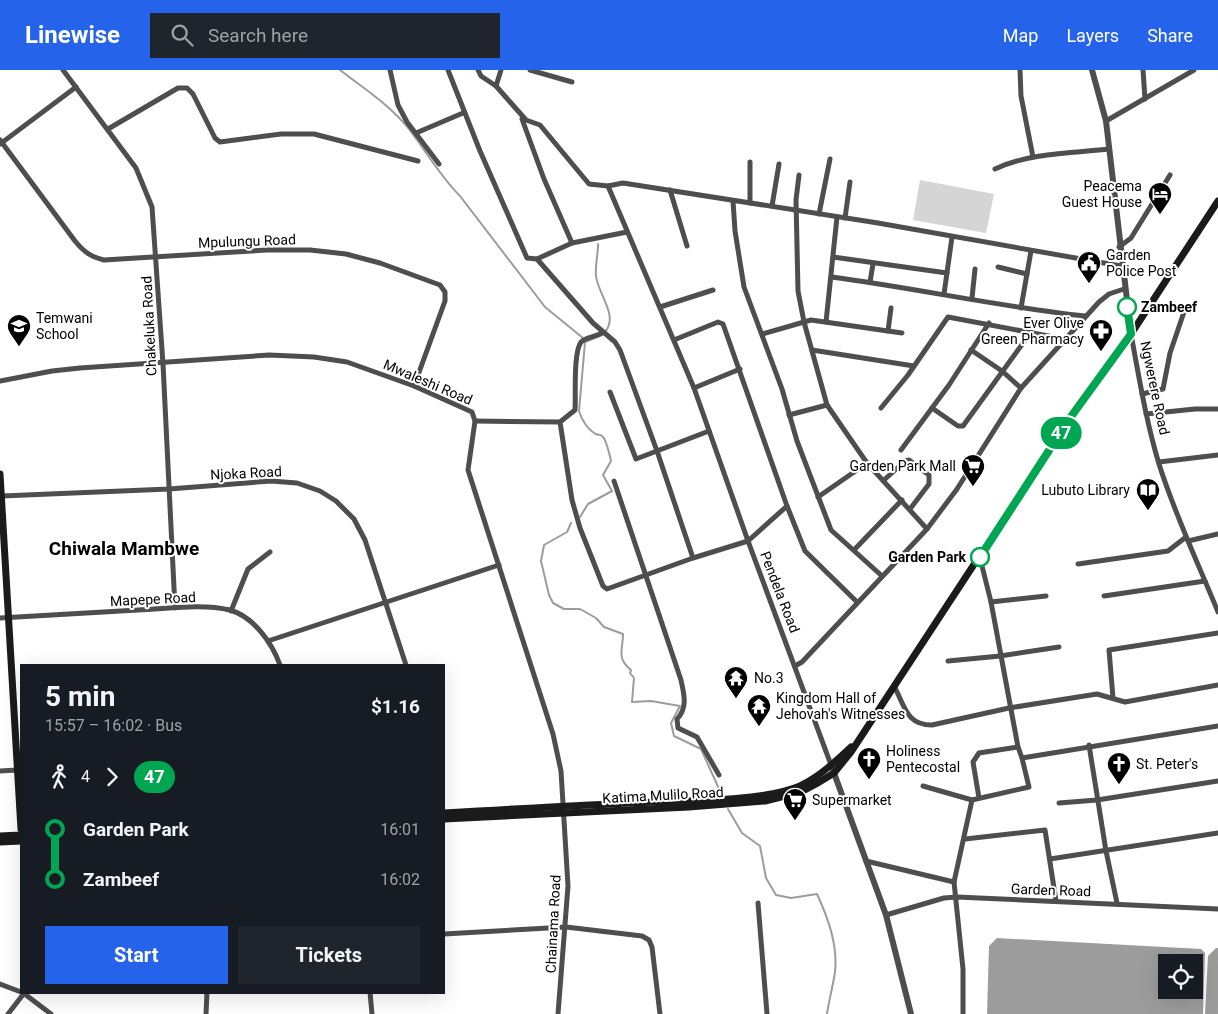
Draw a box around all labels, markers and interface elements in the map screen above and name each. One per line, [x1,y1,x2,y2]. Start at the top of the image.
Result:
search box [150,13,500,58]
text: Linewise [25,21,120,49]
icon: search [168,21,196,49]
text: Search here [208,24,308,47]
text: Map [1003,25,1038,46]
text: Layers [1066,25,1119,46]
text: Share [1147,25,1193,46]
place label: Peacema Guest House [1062,178,1142,210]
hotel icon: Peacema Guest House [1147,181,1173,215]
street label: Mpulungu Road [198,231,296,251]
place label: Garden Police Post [1106,247,1177,279]
public building icon: Garden Police Post [1076,250,1102,284]
street label: Chakeluka Road [138,276,160,376]
marker: Zambeef [1117,297,1137,317]
place label: Zambeef [1141,299,1198,315]
place label: Temwani School [36,310,93,342]
school or university icon: Temwani School [6,313,32,347]
place label: Ever Olive Green Pharmacy [981,315,1084,347]
pharmacy icon: Ever Olive Green Pharmacy [1088,318,1114,352]
street label: Ngwerere Road [1137,340,1173,436]
street label: Mwaleshi Road [381,356,475,408]
line badge: 47 [1038,417,1084,449]
text: 47 [1051,422,1071,443]
supermarket icon: Garden Park Mall [960,453,986,487]
place label: Garden Park Mall [849,458,956,474]
street label: Njoka Road [210,463,282,483]
library icon: Lubuto Library [1135,477,1161,511]
place label: Lubuto Library [1041,482,1130,498]
district label: Chiwala Mambwe [49,537,199,560]
marker: Garden Park [970,547,990,567]
street label: Pendela Road [757,549,803,635]
place label: Garden Park [888,549,967,565]
street label: Mapepe Road [110,589,196,609]
temple icon: No.3 [723,665,749,699]
place label: No.3 [754,670,784,686]
text: 5 min [45,680,115,713]
place label: Kingdom Hall of Jehovah's Witnesses [776,690,905,722]
temple icon: Kingdom Hall of Jehovah's Witnesses [746,693,772,727]
text: $1.16 [371,695,420,718]
text: 15:57 – 16:02 · Bus [45,716,182,735]
place label: Holiness Pentecostal [886,743,960,775]
church icon: Holiness Pentecostal [856,746,882,780]
church icon: St. Peter's [1106,751,1132,785]
place label: St. Peter's [1136,756,1198,772]
icon: walk [45,763,73,791]
icon: forward [98,763,126,791]
text: 47 [144,766,165,787]
text: 4 [81,767,90,786]
street label: Katima Mulilo Road [602,784,724,806]
supermarket icon: Supermarket [782,787,808,821]
place label: Supermarket [812,792,892,808]
text: Garden Park [83,818,189,841]
text: 16:01 [380,820,420,839]
text: Zambeef [83,868,159,891]
text: 16:02 [380,870,420,889]
street label: Chainama Road [542,874,564,974]
street label: Garden Road [1011,881,1091,899]
button: Start [45,926,228,984]
button: Tickets [238,926,420,984]
map controls [1158,954,1203,999]
button: locate [1158,954,1203,999]

